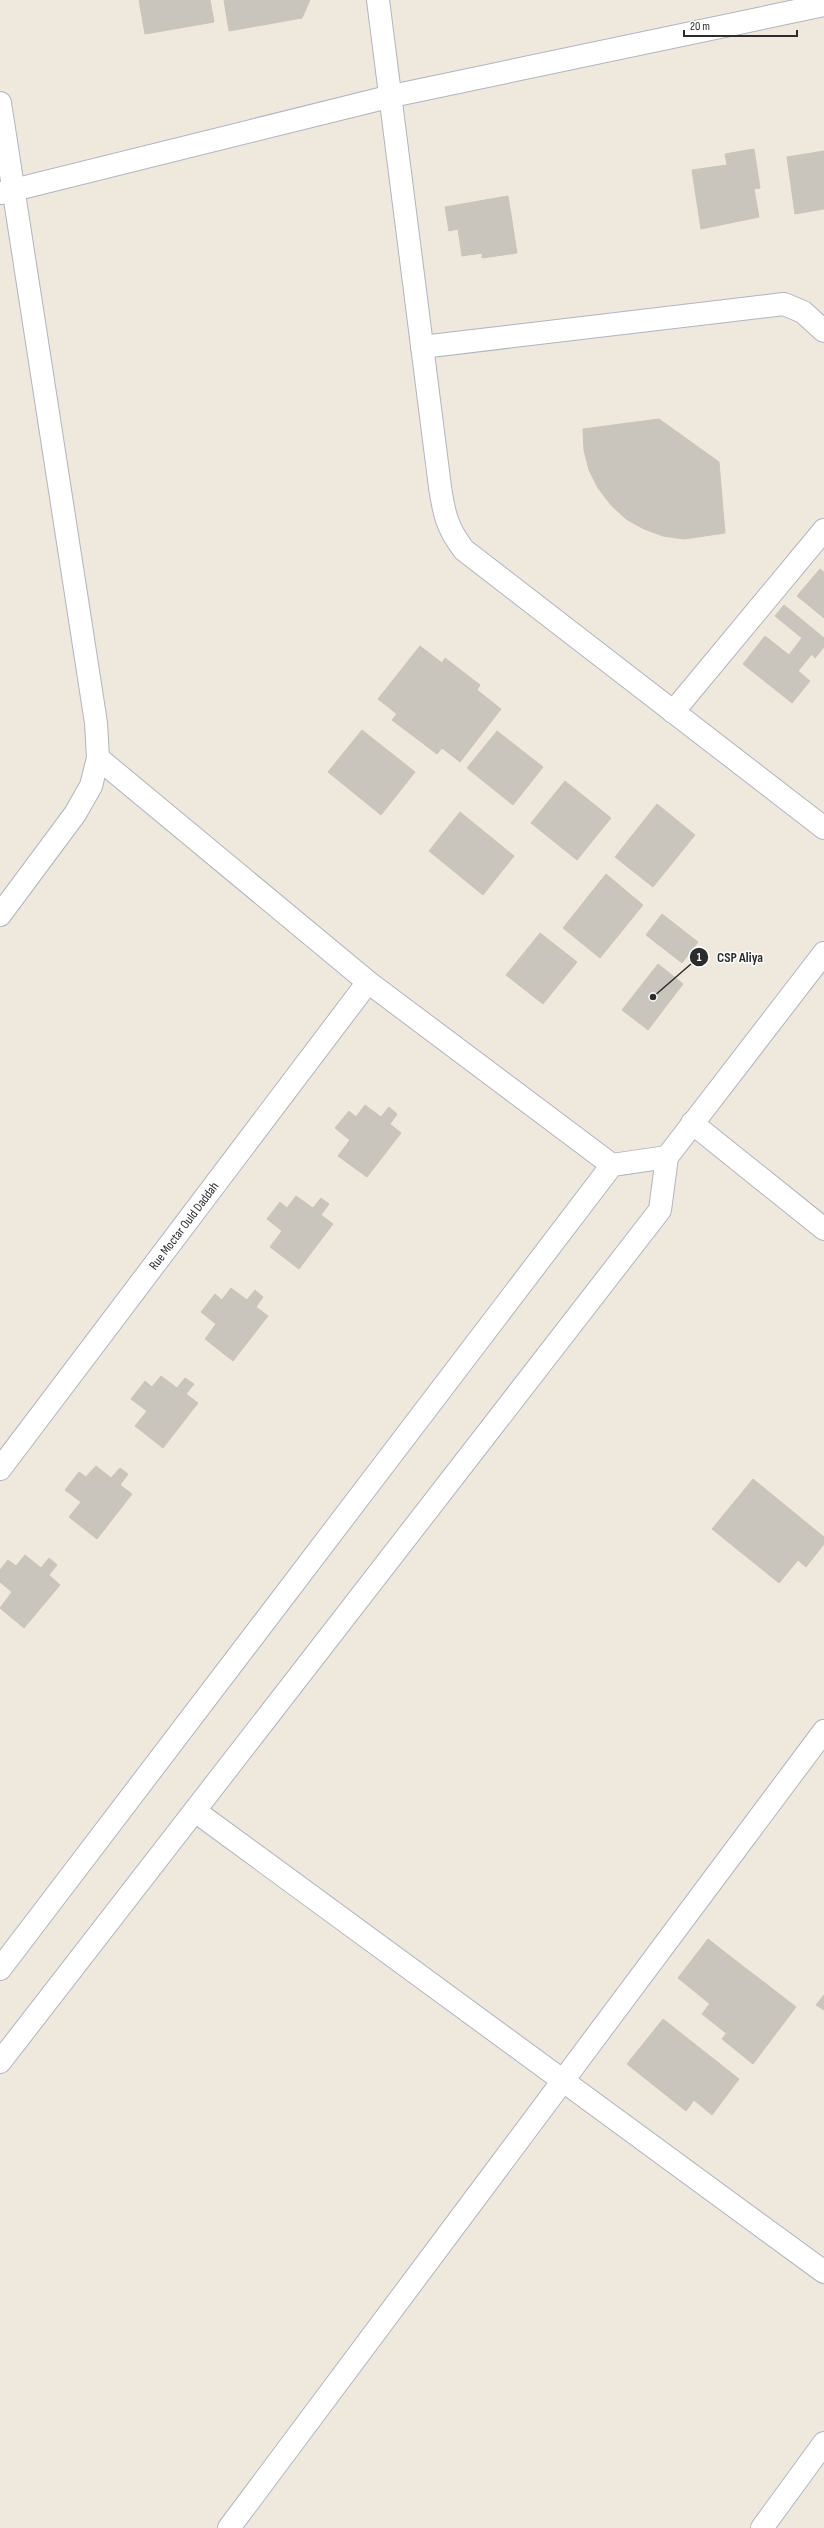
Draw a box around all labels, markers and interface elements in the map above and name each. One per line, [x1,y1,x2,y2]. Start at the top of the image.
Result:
scale bar [684,12,797,38]
text: 20 m [690,19,710,34]
callout: CSP Aliya [689,944,771,970]
text: CSP Aliya [717,949,763,966]
text: 1 [697,950,702,965]
street label: Rue Moctar Ould Daddah [146,1179,222,1273]

